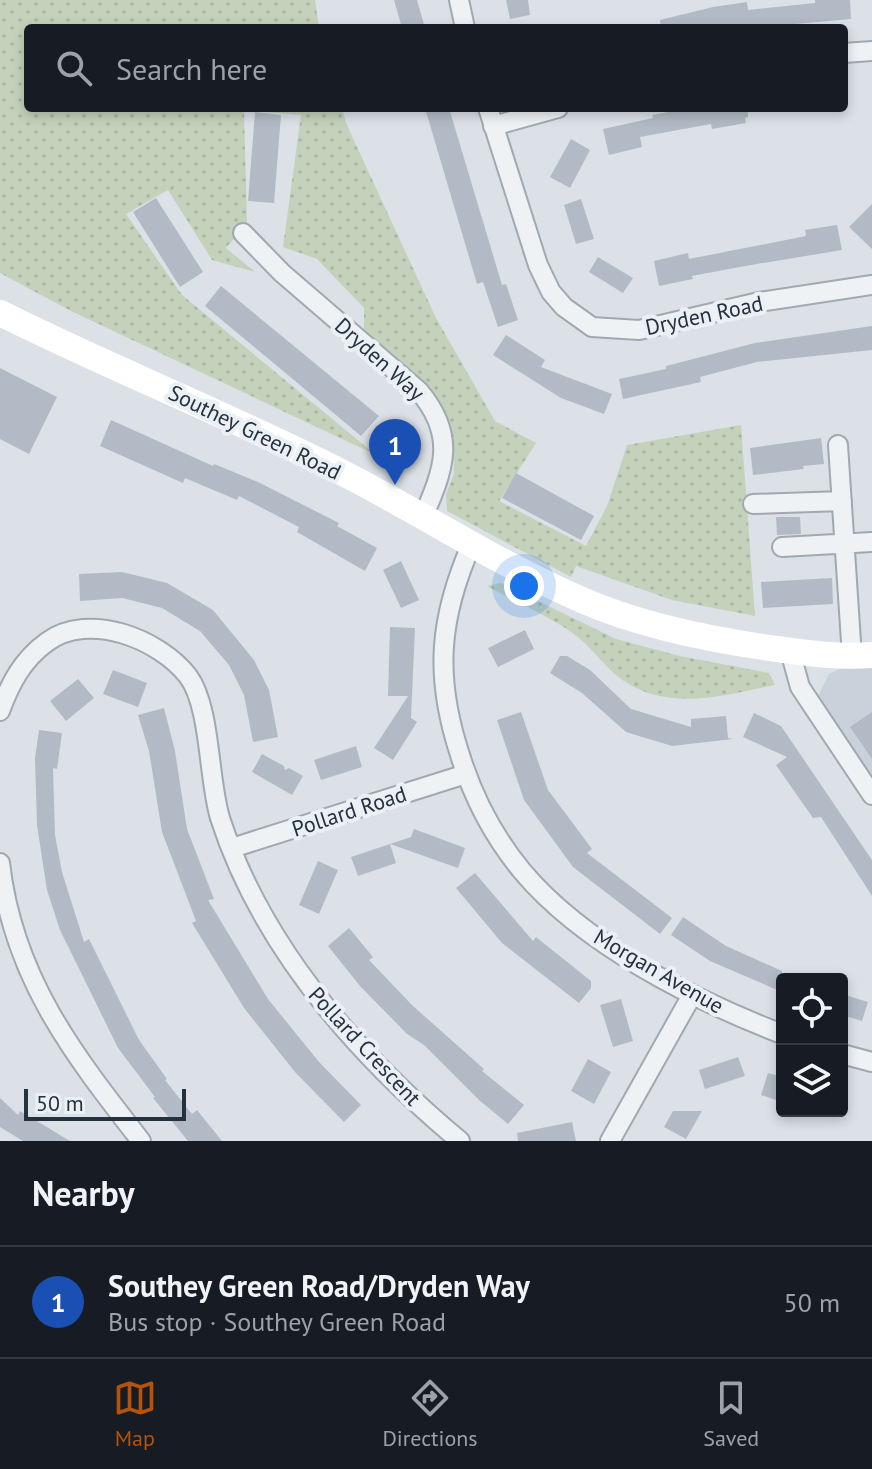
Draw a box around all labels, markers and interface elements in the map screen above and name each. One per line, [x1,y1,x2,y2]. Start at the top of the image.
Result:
search box [24,24,848,112]
icon: search [52,46,96,90]
text: Search here [116,49,267,88]
street label: Dryden Road [643,289,765,341]
street label: Dryden Way [329,311,431,407]
street label: Southey Green Road [164,378,346,486]
pin: 1 [369,419,421,485]
your location [504,566,544,606]
street label: Pollard Road [288,779,410,843]
street label: Morgan Avenue [589,923,729,1019]
map controls [776,973,848,1117]
button: locate [776,973,848,1045]
street label: Pollard Crescent [303,981,428,1112]
button: layers [776,1045,848,1117]
scale bar [24,1085,186,1121]
text: 50 m [36,1089,84,1117]
text: Nearby [32,1171,134,1215]
text: Southey Green Road/Dryden Way [108,1266,530,1305]
text: 1 [51,1286,65,1319]
text: 50 m [784,1286,840,1319]
text: Bus stop · Southey Green Road [108,1305,446,1338]
tab: Map [113,1376,157,1452]
tab: Directions [382,1376,478,1452]
tab: Saved [703,1376,759,1452]

